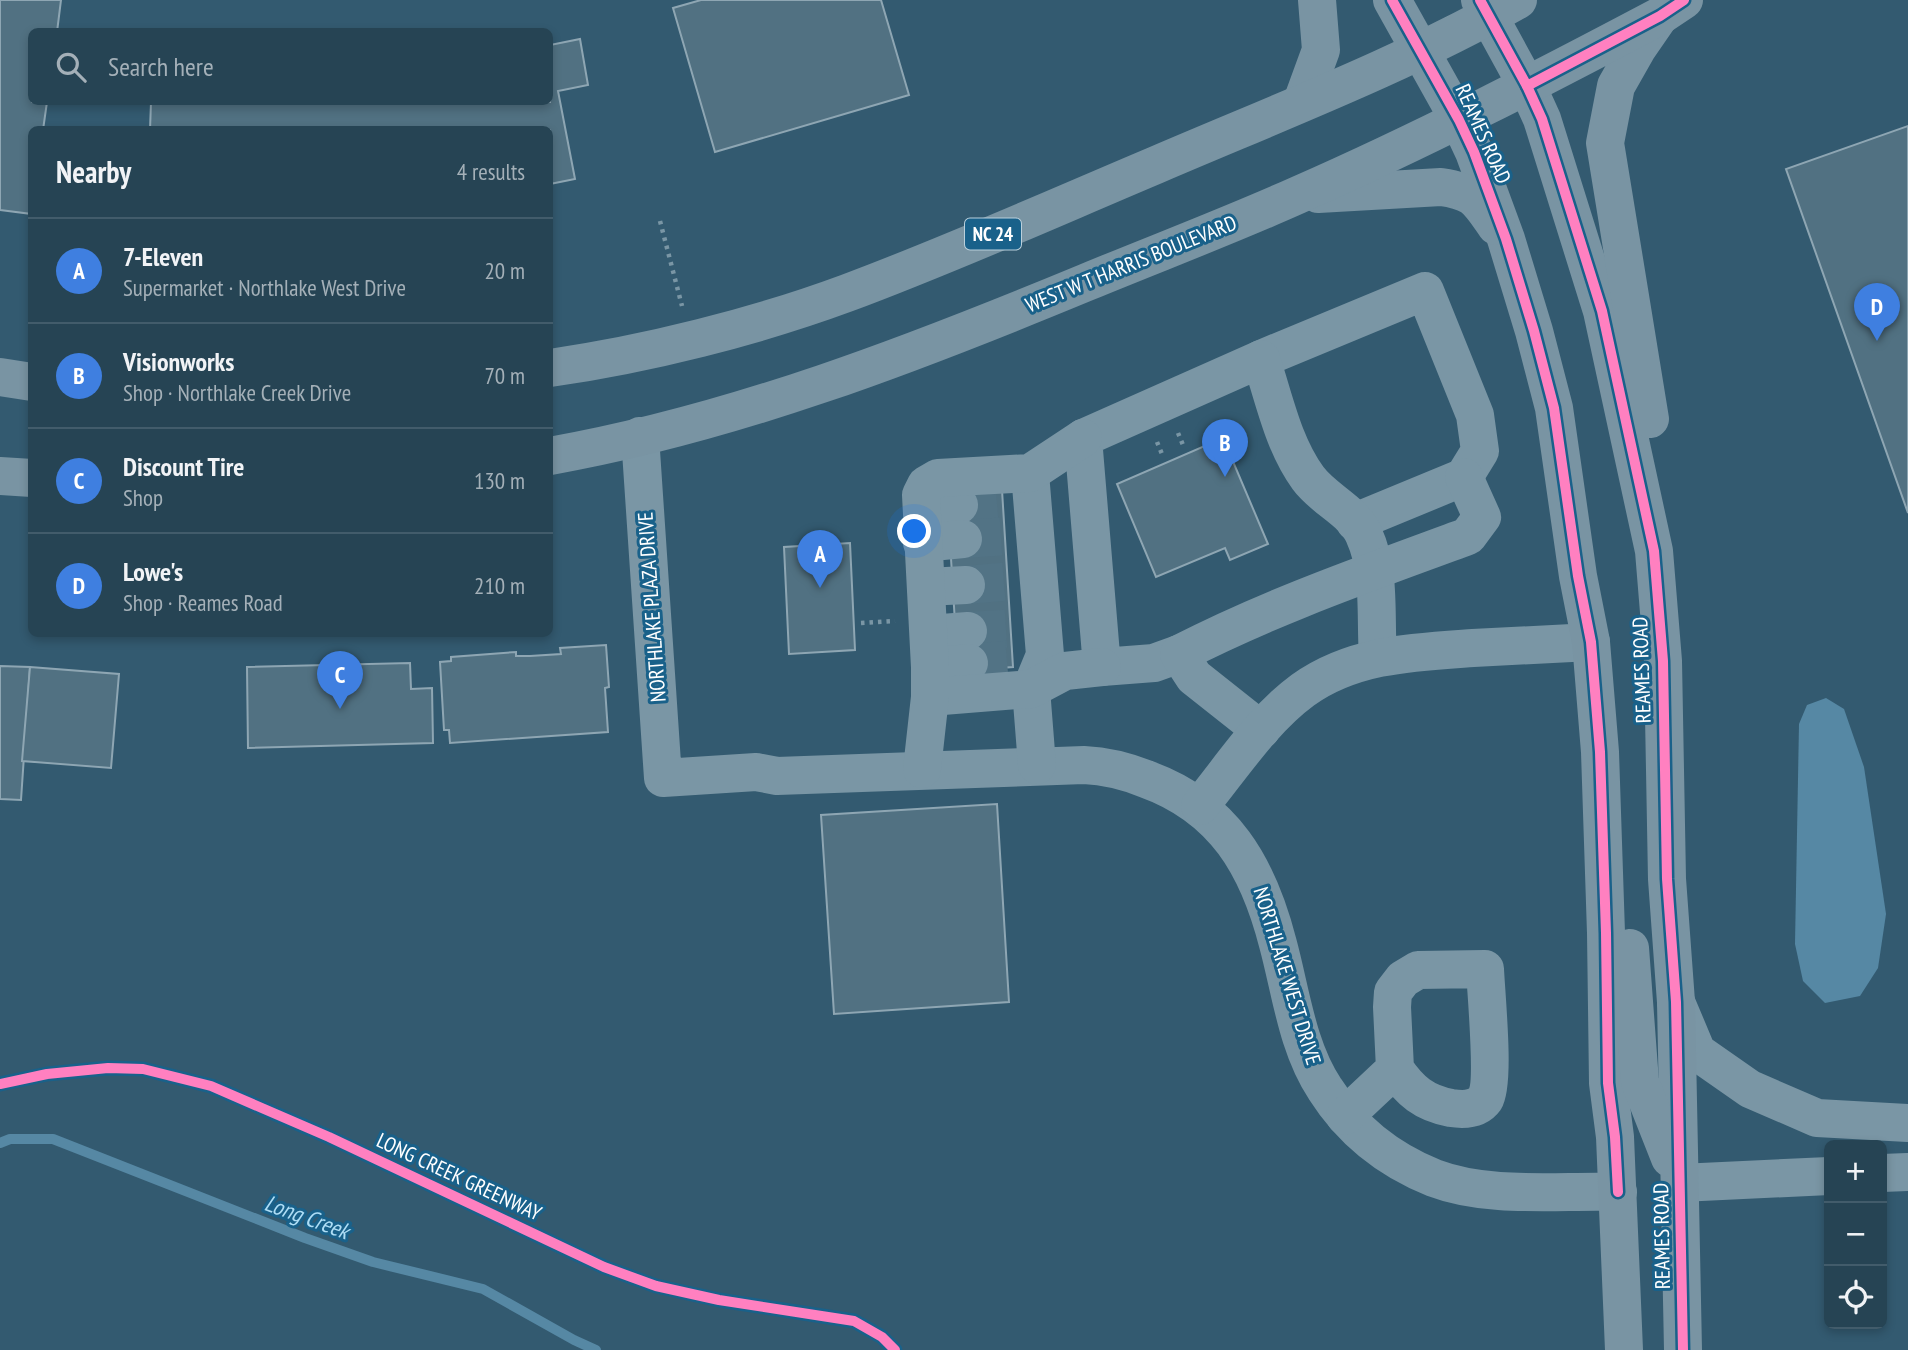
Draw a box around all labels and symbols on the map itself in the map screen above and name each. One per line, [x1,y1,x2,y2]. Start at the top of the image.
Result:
street label: REAMES ROAD [1449,80,1517,188]
street label: WEST W T HARRIS BOULEVARD [1021,209,1240,318]
road number: NC 24 [965,218,1021,250]
pin: D [1854,283,1900,341]
pin: B [1202,419,1248,477]
street label: NORTHLAKE PLAZA DRIVE [631,511,672,703]
your location [897,514,931,548]
pin: A [797,530,843,588]
street label: REAMES ROAD [1626,616,1657,724]
pin: C [317,651,363,709]
street label: NORTHLAKE WEST DRIVE [1248,884,1327,1068]
street label: LONG CREEK GREENWAY [373,1127,546,1227]
street label: REAMES ROAD [1647,1183,1676,1289]
water label: Long Creek [261,1188,356,1246]

